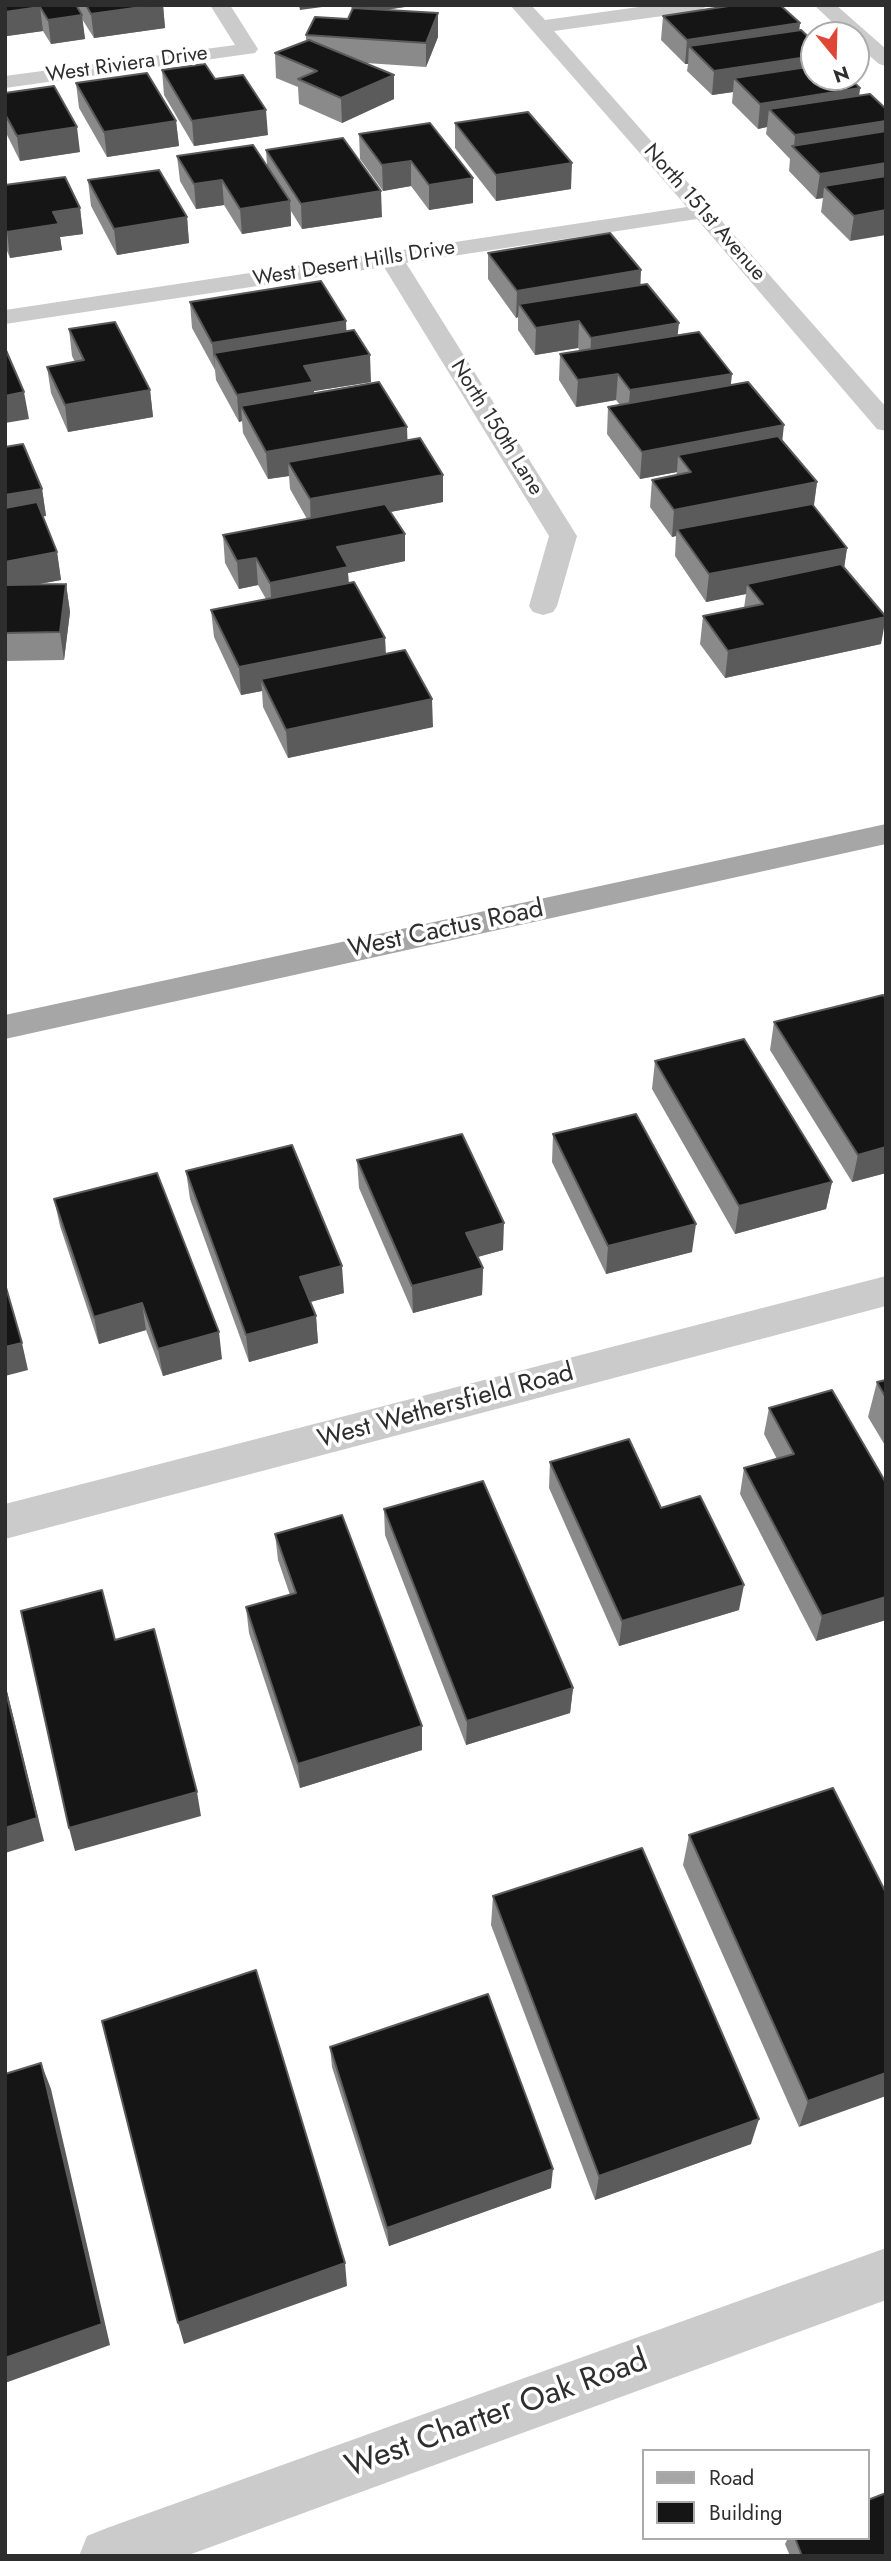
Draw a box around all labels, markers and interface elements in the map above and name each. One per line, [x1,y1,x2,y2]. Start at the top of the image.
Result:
north arrow [800,21,870,91]
street label: West Riviera Drive [45,41,209,89]
text: N [830,59,853,90]
street label: North 151st Avenue [638,139,770,287]
street label: West Desert Hills Drive [251,236,457,292]
street label: North 150th Lane [444,356,548,500]
street label: West Cactus Road [346,894,546,966]
street label: West Wethersfield Road [315,1358,577,1456]
street label: West Charter Oak Road [341,2342,653,2488]
legend [642,2449,870,2540]
text: Road [709,2463,754,2493]
text: Building [709,2498,782,2528]

